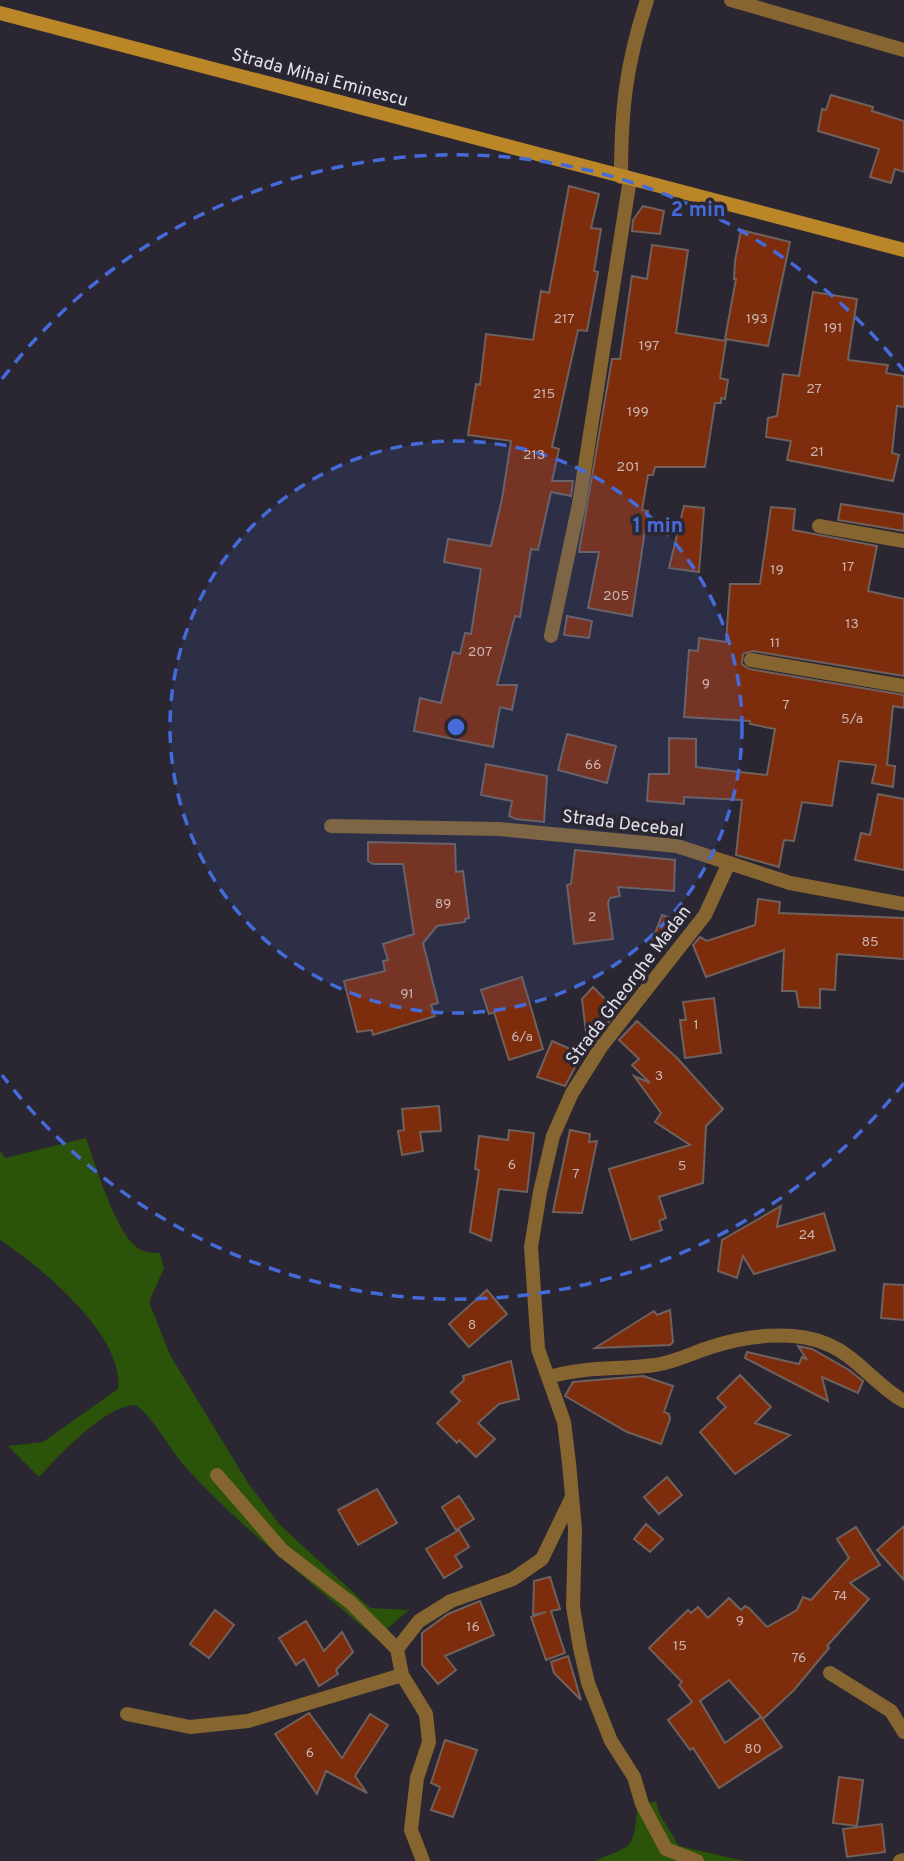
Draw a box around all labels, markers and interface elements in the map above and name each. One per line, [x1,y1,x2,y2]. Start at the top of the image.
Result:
street label: Strada Mihai Eminescu [229,44,411,113]
text: 2 min [671,197,725,224]
house number: 217 [553,311,575,328]
house number: 193 [746,311,768,328]
house number: 191 [824,320,842,337]
house number: 197 [639,338,659,355]
house number: 27 [806,381,822,398]
house number: 215 [533,386,555,403]
house number: 199 [627,404,649,421]
house number: 21 [810,444,824,461]
house number: 213 [523,447,545,464]
house number: 201 [617,459,639,476]
text: 1 min [633,513,683,540]
house number: 17 [842,559,854,576]
house number: 19 [770,562,784,579]
house number: 205 [603,588,629,605]
house number: 13 [845,616,859,633]
house number: 11 [770,635,780,652]
house number: 207 [468,644,492,661]
house number: 9 [702,676,710,693]
house number: 7 [782,697,790,714]
house number: 5/a [841,711,863,728]
centre of rings [444,715,468,739]
house number: 66 [585,757,601,774]
street label: Strada Decebal [561,806,685,843]
house number: 89 [435,896,451,913]
street label: Strada Gheorghe Madan [562,901,697,1070]
house number: 2 [588,909,596,926]
house number: 85 [861,934,879,951]
house number: 91 [400,986,414,1003]
house number: 1 [693,1017,699,1034]
house number: 6/a [511,1029,533,1046]
house number: 3 [655,1068,663,1085]
house number: 6 [508,1157,516,1174]
house number: 5 [678,1158,686,1175]
house number: 7 [572,1166,580,1183]
house number: 24 [798,1227,816,1244]
house number: 8 [468,1317,476,1334]
house number: 74 [833,1588,847,1605]
house number: 9 [736,1613,744,1630]
house number: 16 [466,1619,480,1636]
house number: 15 [673,1638,687,1655]
house number: 76 [792,1650,806,1667]
house number: 80 [744,1741,762,1758]
house number: 6 [306,1745,314,1762]

